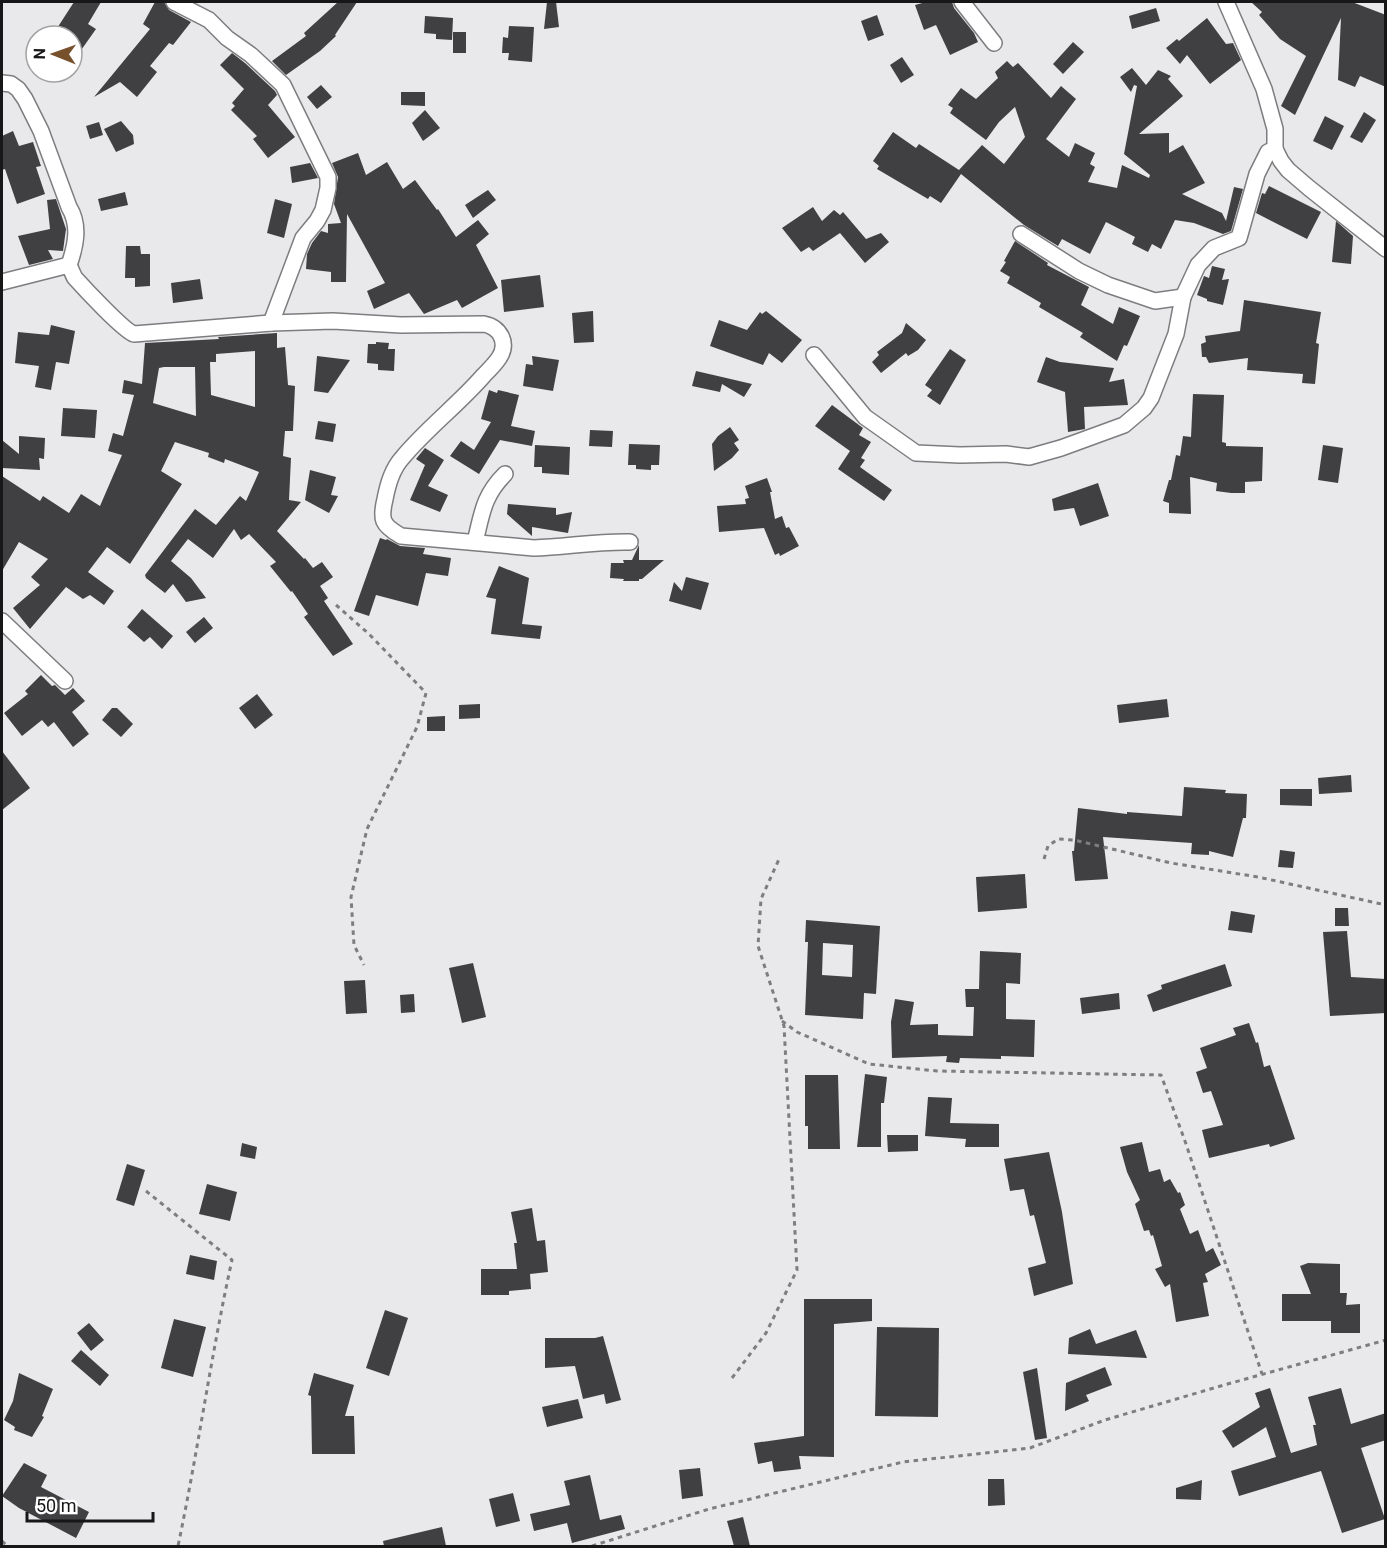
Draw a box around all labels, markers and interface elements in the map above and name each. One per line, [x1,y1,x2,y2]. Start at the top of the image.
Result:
north arrow [24,24,84,84]
text: N [30,48,49,60]
scale bar [27,1485,153,1523]
text: 50 m [36,1495,76,1516]

